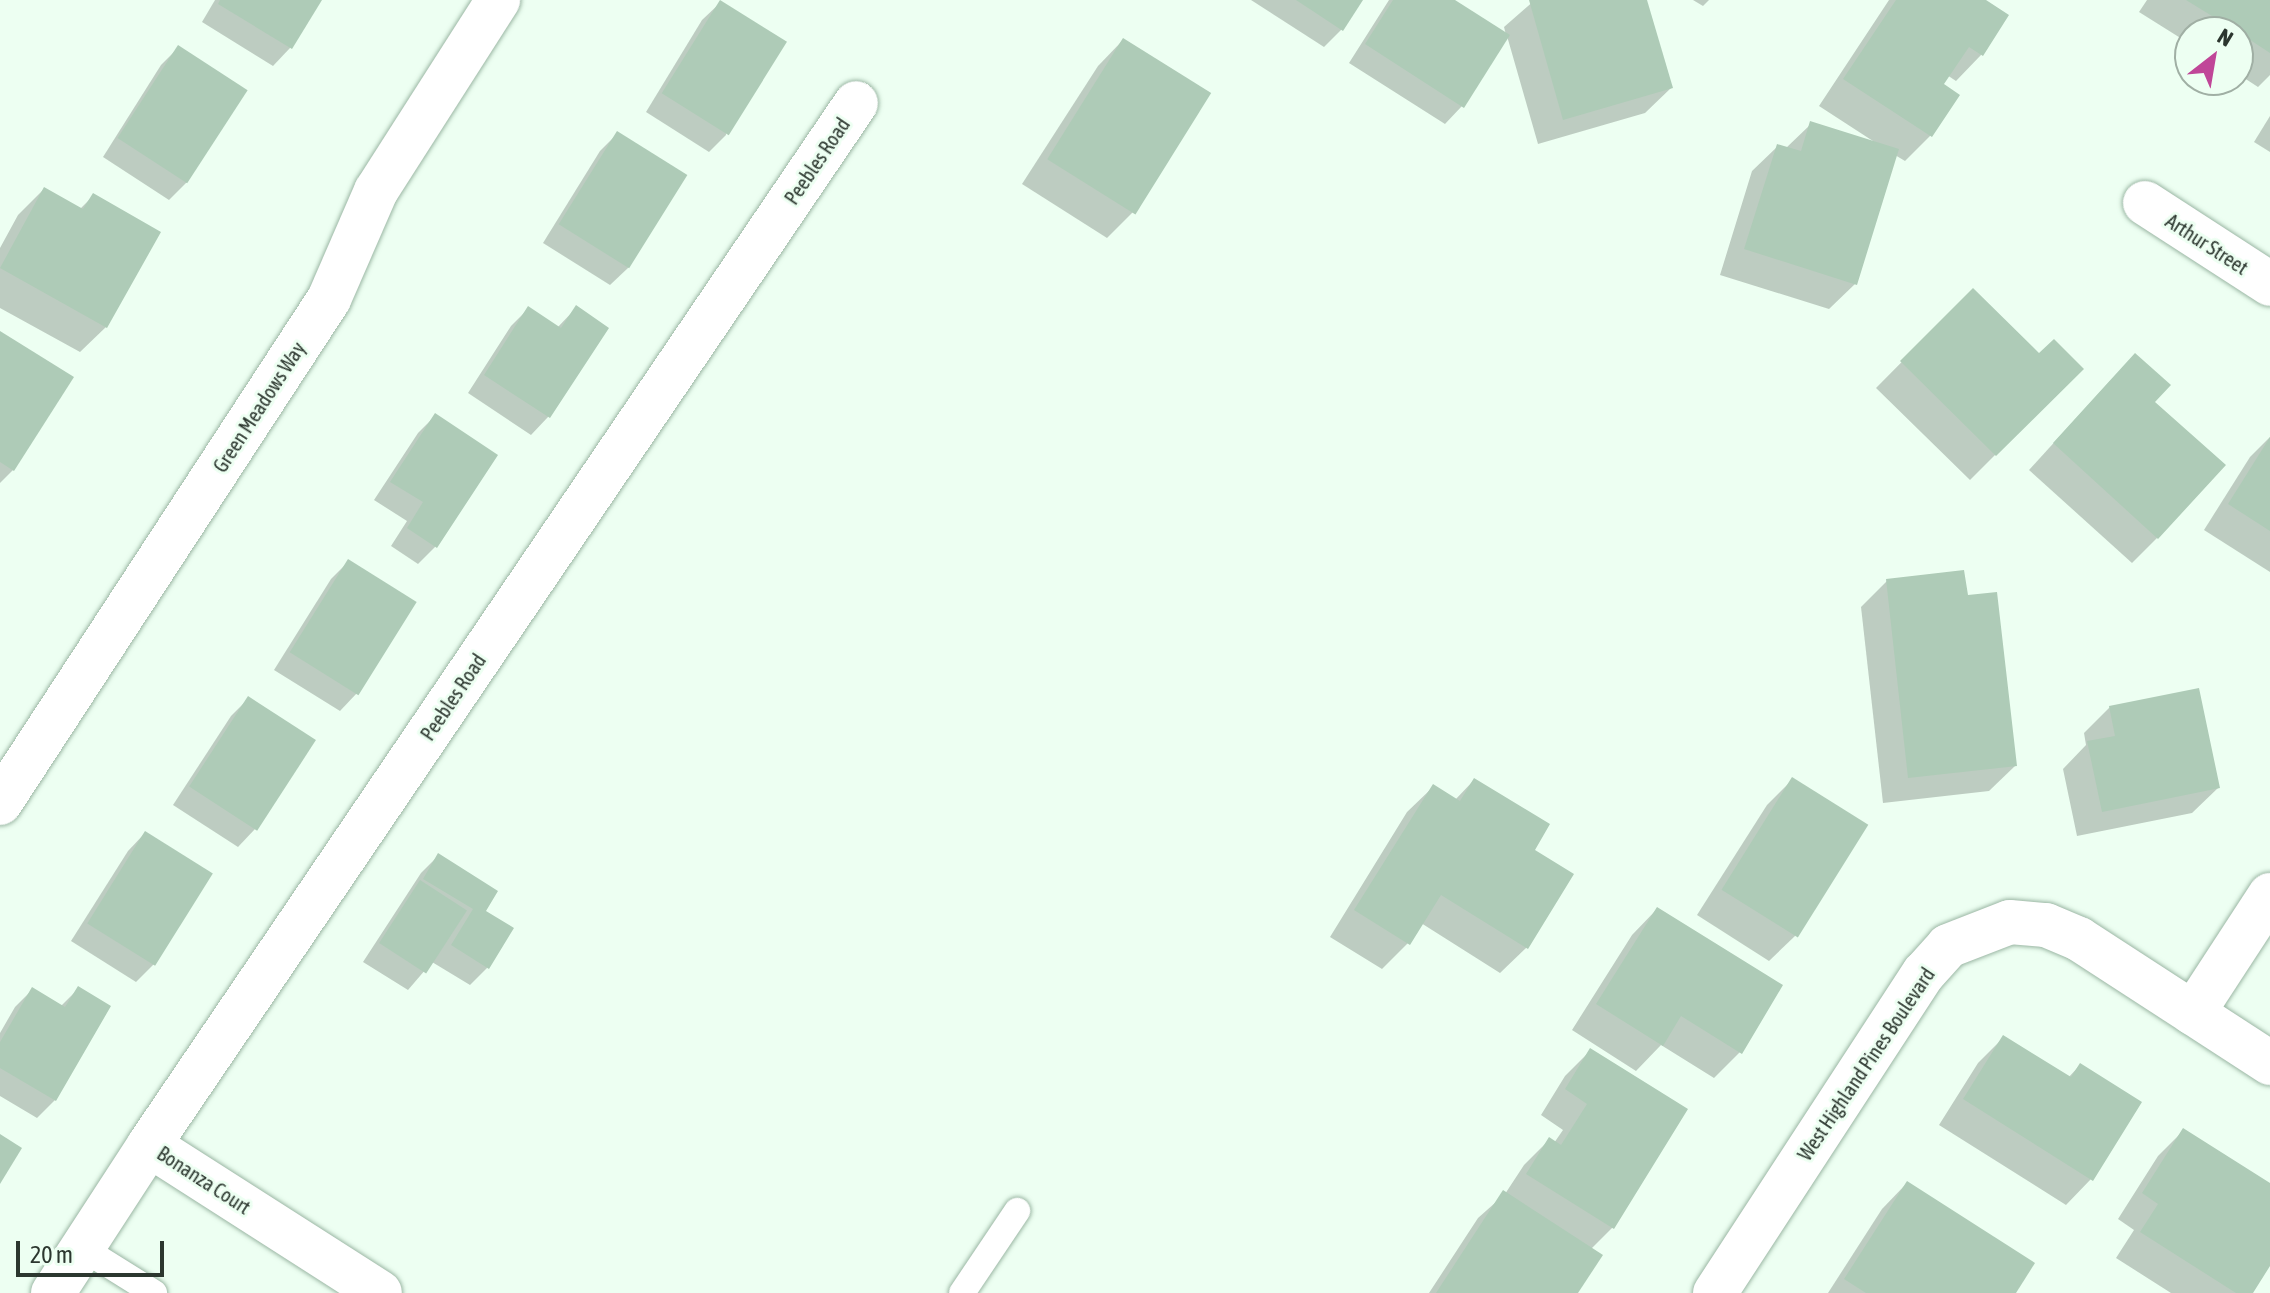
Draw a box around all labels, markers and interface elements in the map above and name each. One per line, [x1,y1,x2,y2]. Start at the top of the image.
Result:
north arrow [2174,16,2254,96]
text: N [2213,23,2238,52]
street label: Peebles Road [779,113,855,209]
street label: Arthur Street [2161,209,2253,279]
street label: Green Meadows Way [208,337,310,477]
street label: Peebles Road [415,649,491,745]
street label: West Highland Pines Boulevard [1792,963,1940,1165]
street label: Bonanza Court [153,1141,255,1219]
scale bar [20,1225,168,1275]
text: 20 m [30,1241,73,1268]

